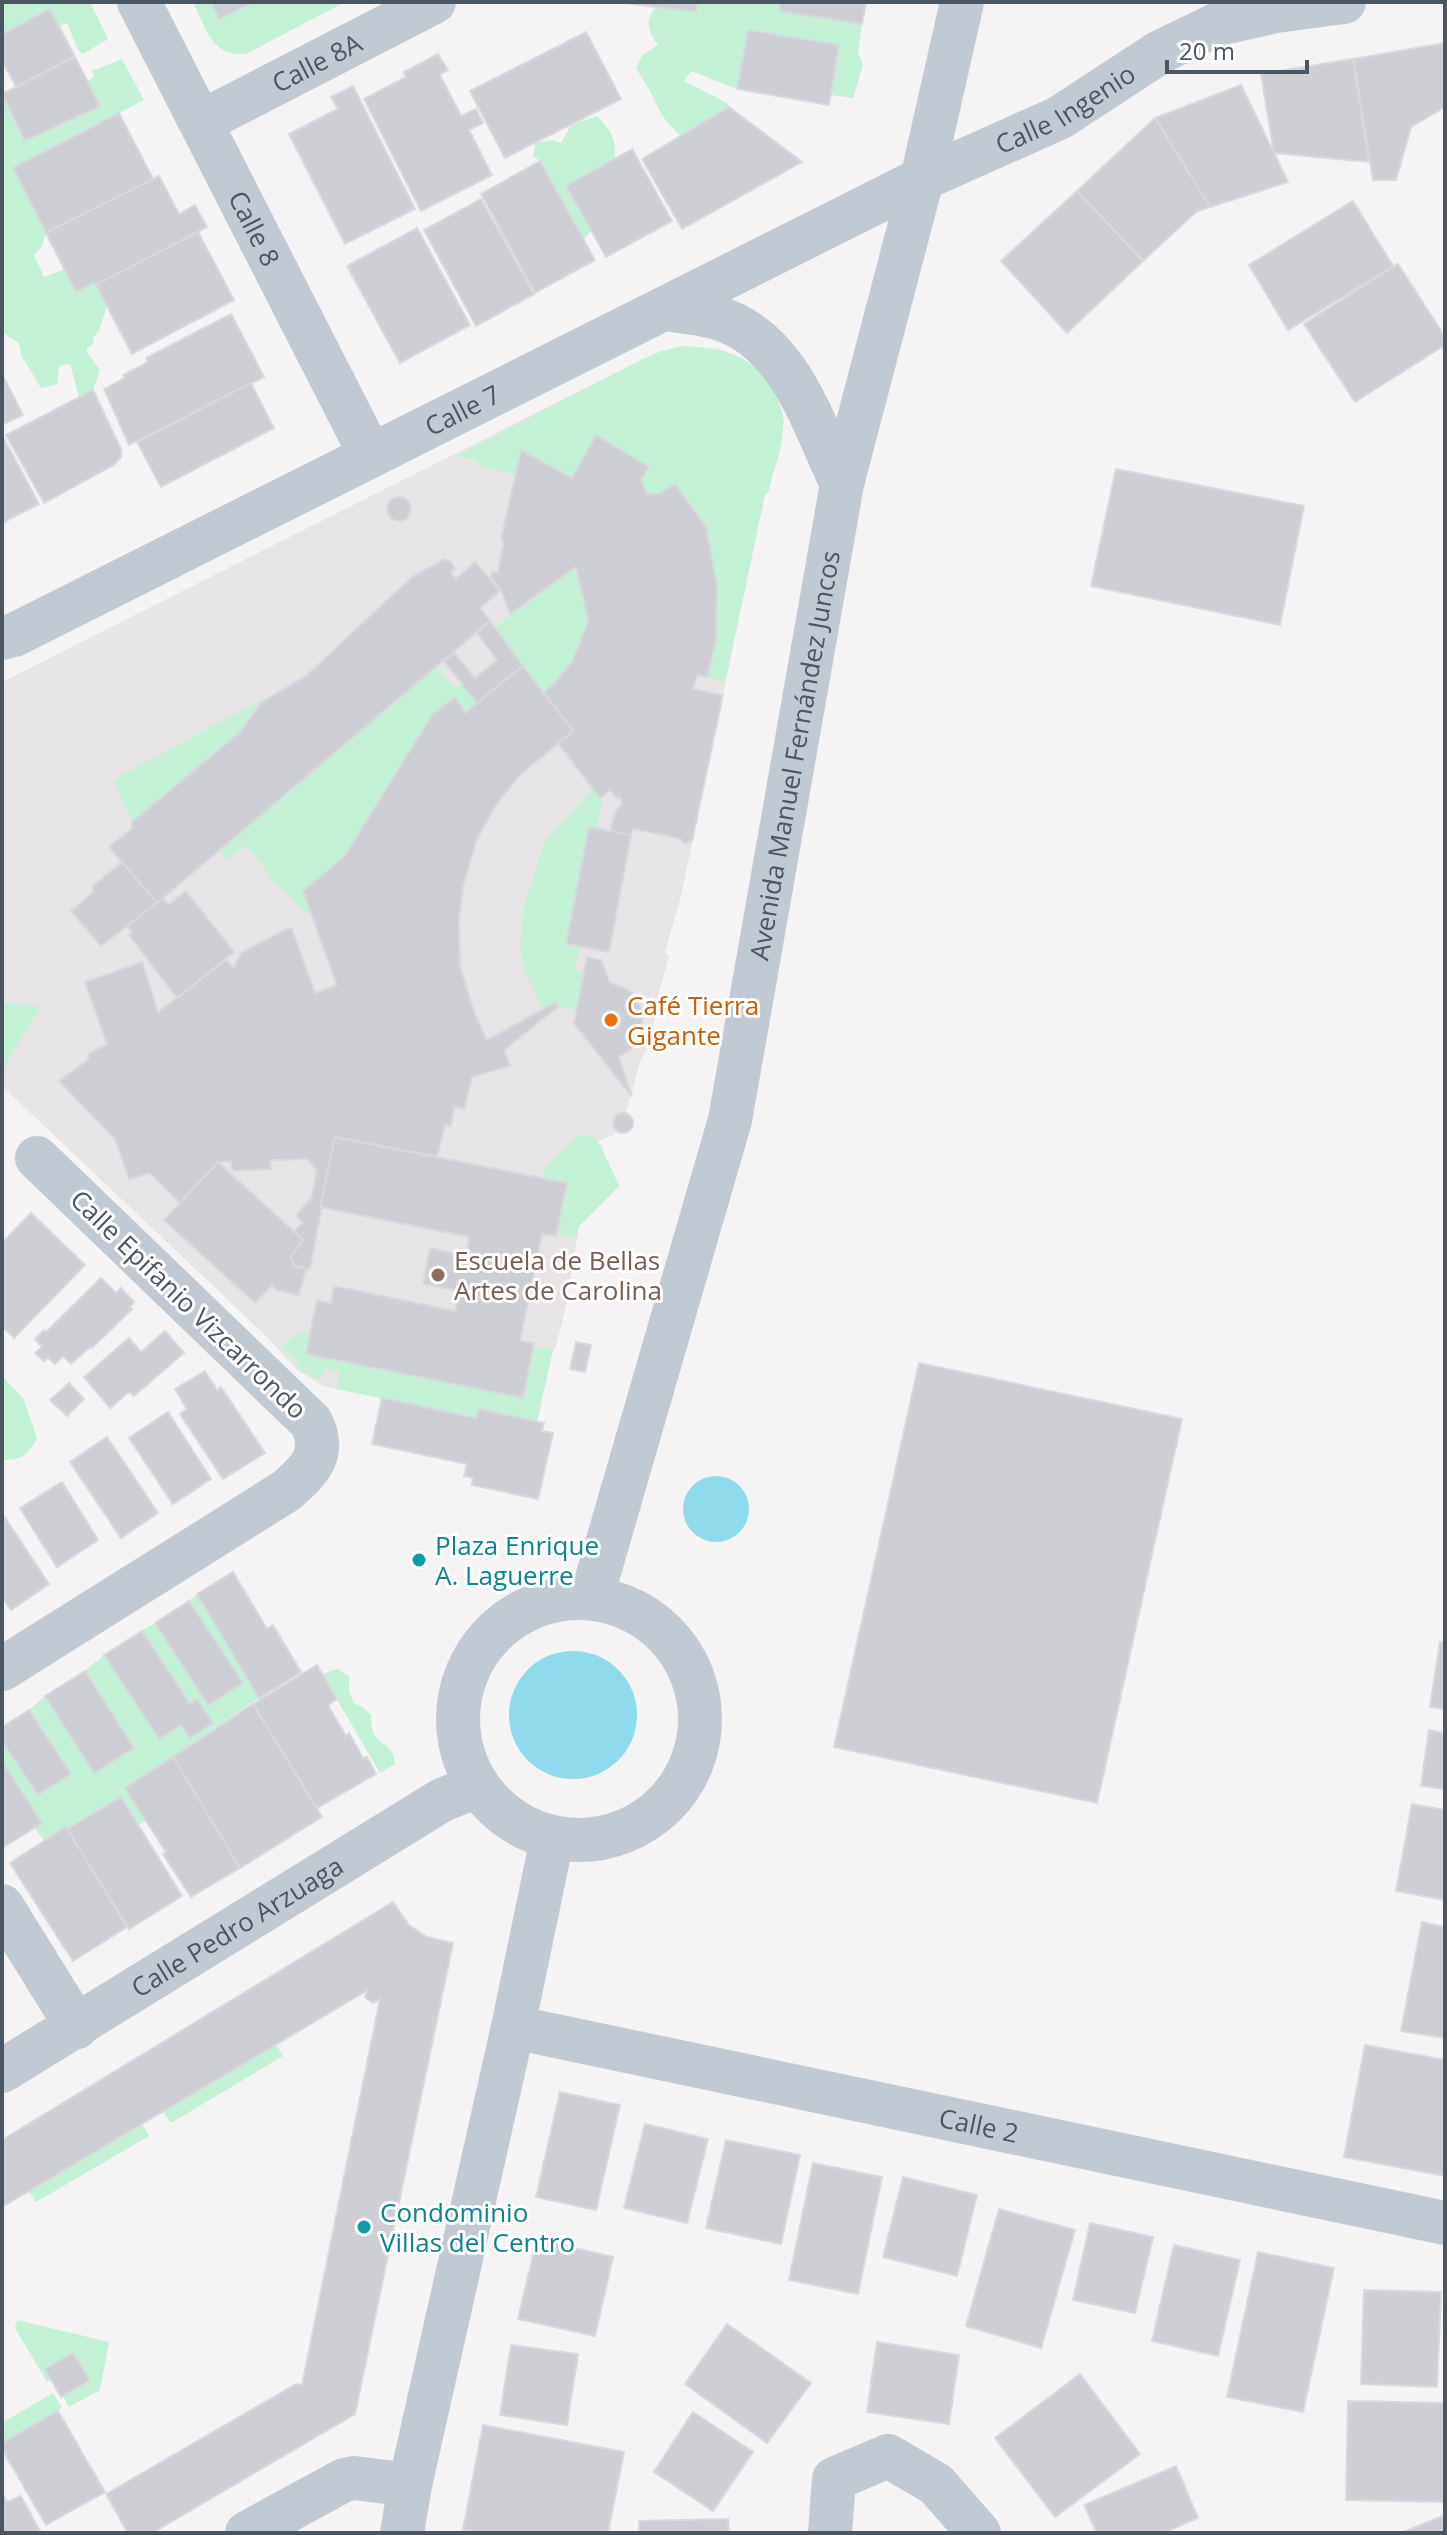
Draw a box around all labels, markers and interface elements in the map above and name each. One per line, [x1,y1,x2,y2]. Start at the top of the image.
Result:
street label: Calle 8A [265,24,368,101]
scale bar [1167,24,1307,74]
text: 20 m [1179,34,1235,67]
street label: Calle Ingenio [989,55,1142,162]
street label: Calle 8 [220,184,289,272]
street label: Calle 7 [418,376,506,444]
street label: Avenida Manuel Fernández Juncos [740,548,848,963]
place label: Café Tierra Gigante [627,987,759,1053]
marker: Café Tierra Gigante [602,1011,620,1029]
street label: Calle Epifanio Vizcarrondo [63,1181,315,1427]
place label: Escuela de Bellas Artes de Carolina [454,1242,662,1308]
marker: Escuela de Bellas Artes de Carolina [429,1266,447,1284]
place label: Plaza Enrique A. Laguerre [435,1527,599,1593]
marker: Plaza Enrique A. Laguerre [410,1551,428,1569]
street label: Calle Pedro Arzuaga [124,1847,350,2005]
street label: Calle 2 [936,2099,1022,2151]
place label: Condominio Villas del Centro [380,2194,575,2260]
marker: Condominio Villas del Centro [355,2218,373,2236]

